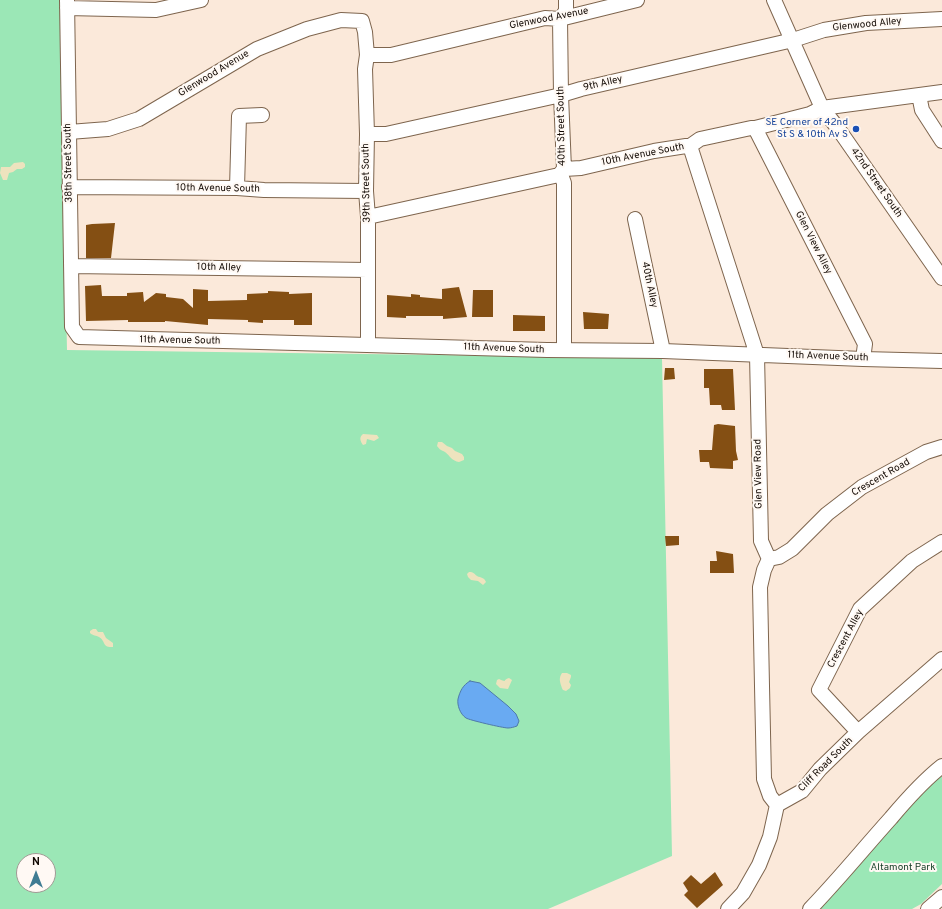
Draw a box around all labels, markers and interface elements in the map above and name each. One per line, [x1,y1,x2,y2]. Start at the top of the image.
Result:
street label: Glenwood Avenue [508,5,590,33]
street label: Glenwood Alley [832,15,902,35]
street label: Glenwood Avenue [176,48,252,100]
street label: 9th Alley [582,74,624,94]
street label: 40th Street South [555,86,569,166]
place label: SE Corner of 42nd St S & 10th Av S [765,117,848,140]
street label: 38th Street South [62,123,76,203]
marker: SE Corner of 42nd St S & 10th Av S [851,124,861,134]
street label: 10th Avenue South [601,141,685,169]
street label: 39th Street South [360,143,374,223]
street label: 42nd Street South [848,146,904,220]
street label: 10th Avenue South [176,182,260,196]
street label: Glen View Alley [792,209,834,277]
street label: 40th Alley [638,261,660,309]
street label: 10th Alley [197,262,241,274]
street label: 11th Avenue South [139,334,221,348]
street label: 11th Avenue South [463,342,545,356]
street label: 11th Avenue South [787,350,869,364]
street label: Glen View Road [752,439,766,509]
street label: Crescent Road [850,456,912,500]
street label: Crescent Alley [826,608,866,670]
street label: Cliff Road South [796,735,856,795]
north arrow [16,853,56,893]
text: N [32,855,40,869]
park label: Altamont Park [871,862,935,874]

